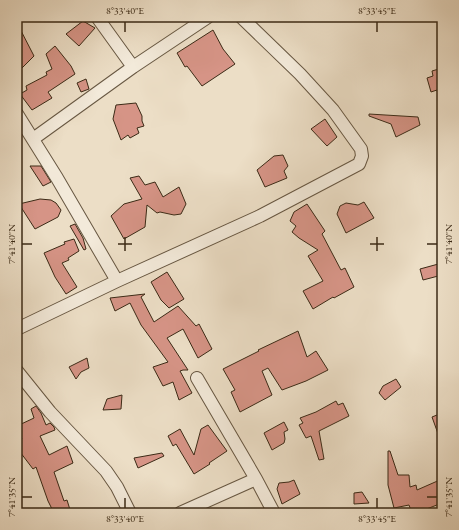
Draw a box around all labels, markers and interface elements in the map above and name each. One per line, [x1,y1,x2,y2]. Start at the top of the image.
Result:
text: 8°33'40"E [106,4,144,17]
text: 8°33'45"E [358,4,396,17]
text: 7°41'40"N [5,224,18,264]
text: 7°41'40"N [442,224,455,264]
text: 7°41'35"N [5,477,18,517]
text: 7°41'35"N [442,477,455,517]
text: 8°33'40"E [106,512,144,525]
text: 8°33'45"E [358,512,396,525]

